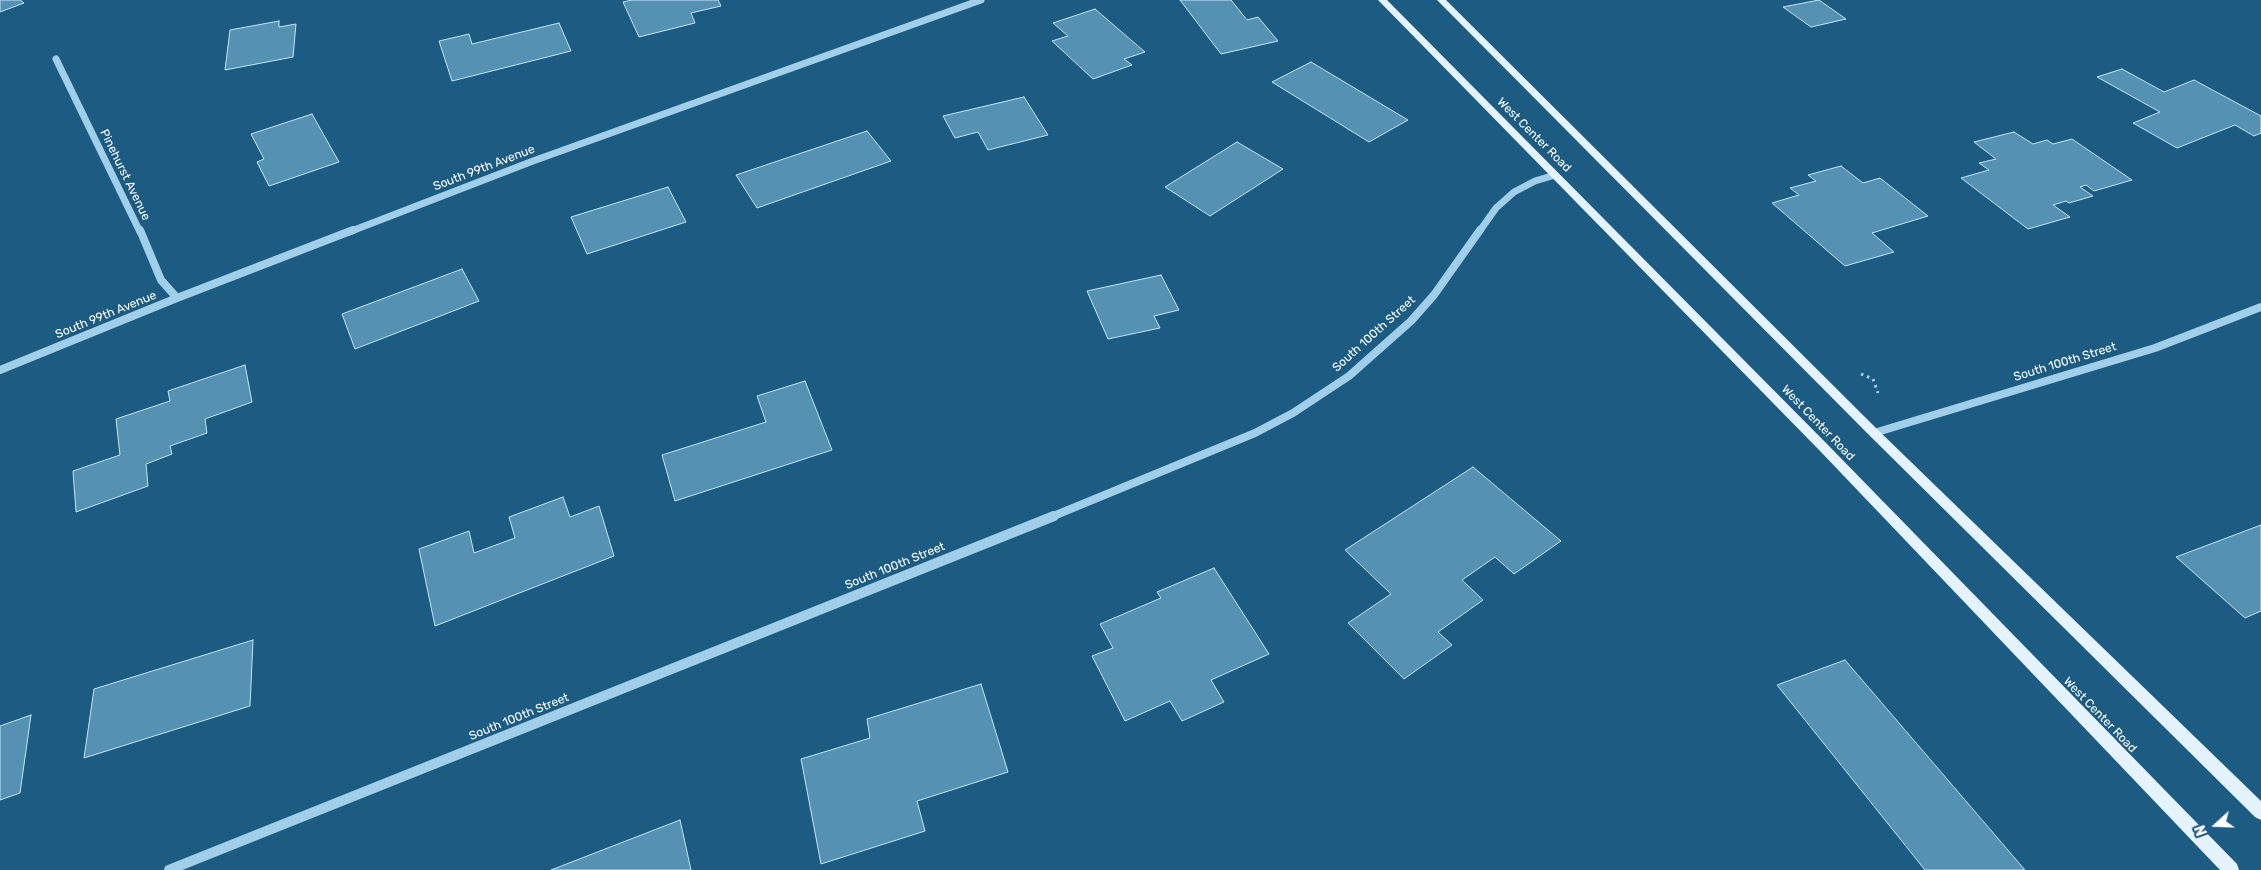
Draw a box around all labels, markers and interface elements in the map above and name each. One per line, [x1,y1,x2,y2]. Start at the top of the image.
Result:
street label: West Center Road [1494,95,1574,175]
street label: Pinehurst Avenue [97,127,153,223]
street label: South 99th Avenue [431,142,537,194]
street label: South 99th Avenue [53,288,159,342]
street label: South 100th Street [1330,293,1418,375]
street label: South 100th Street [2012,340,2118,384]
street label: West Center Road [1778,382,1858,464]
street label: South 100th Street [843,539,947,593]
street label: West Center Road [2060,674,2140,756]
street label: South 100th Street [467,690,571,744]
north arrow [2191,800,2241,850]
text: N [2192,823,2211,838]

